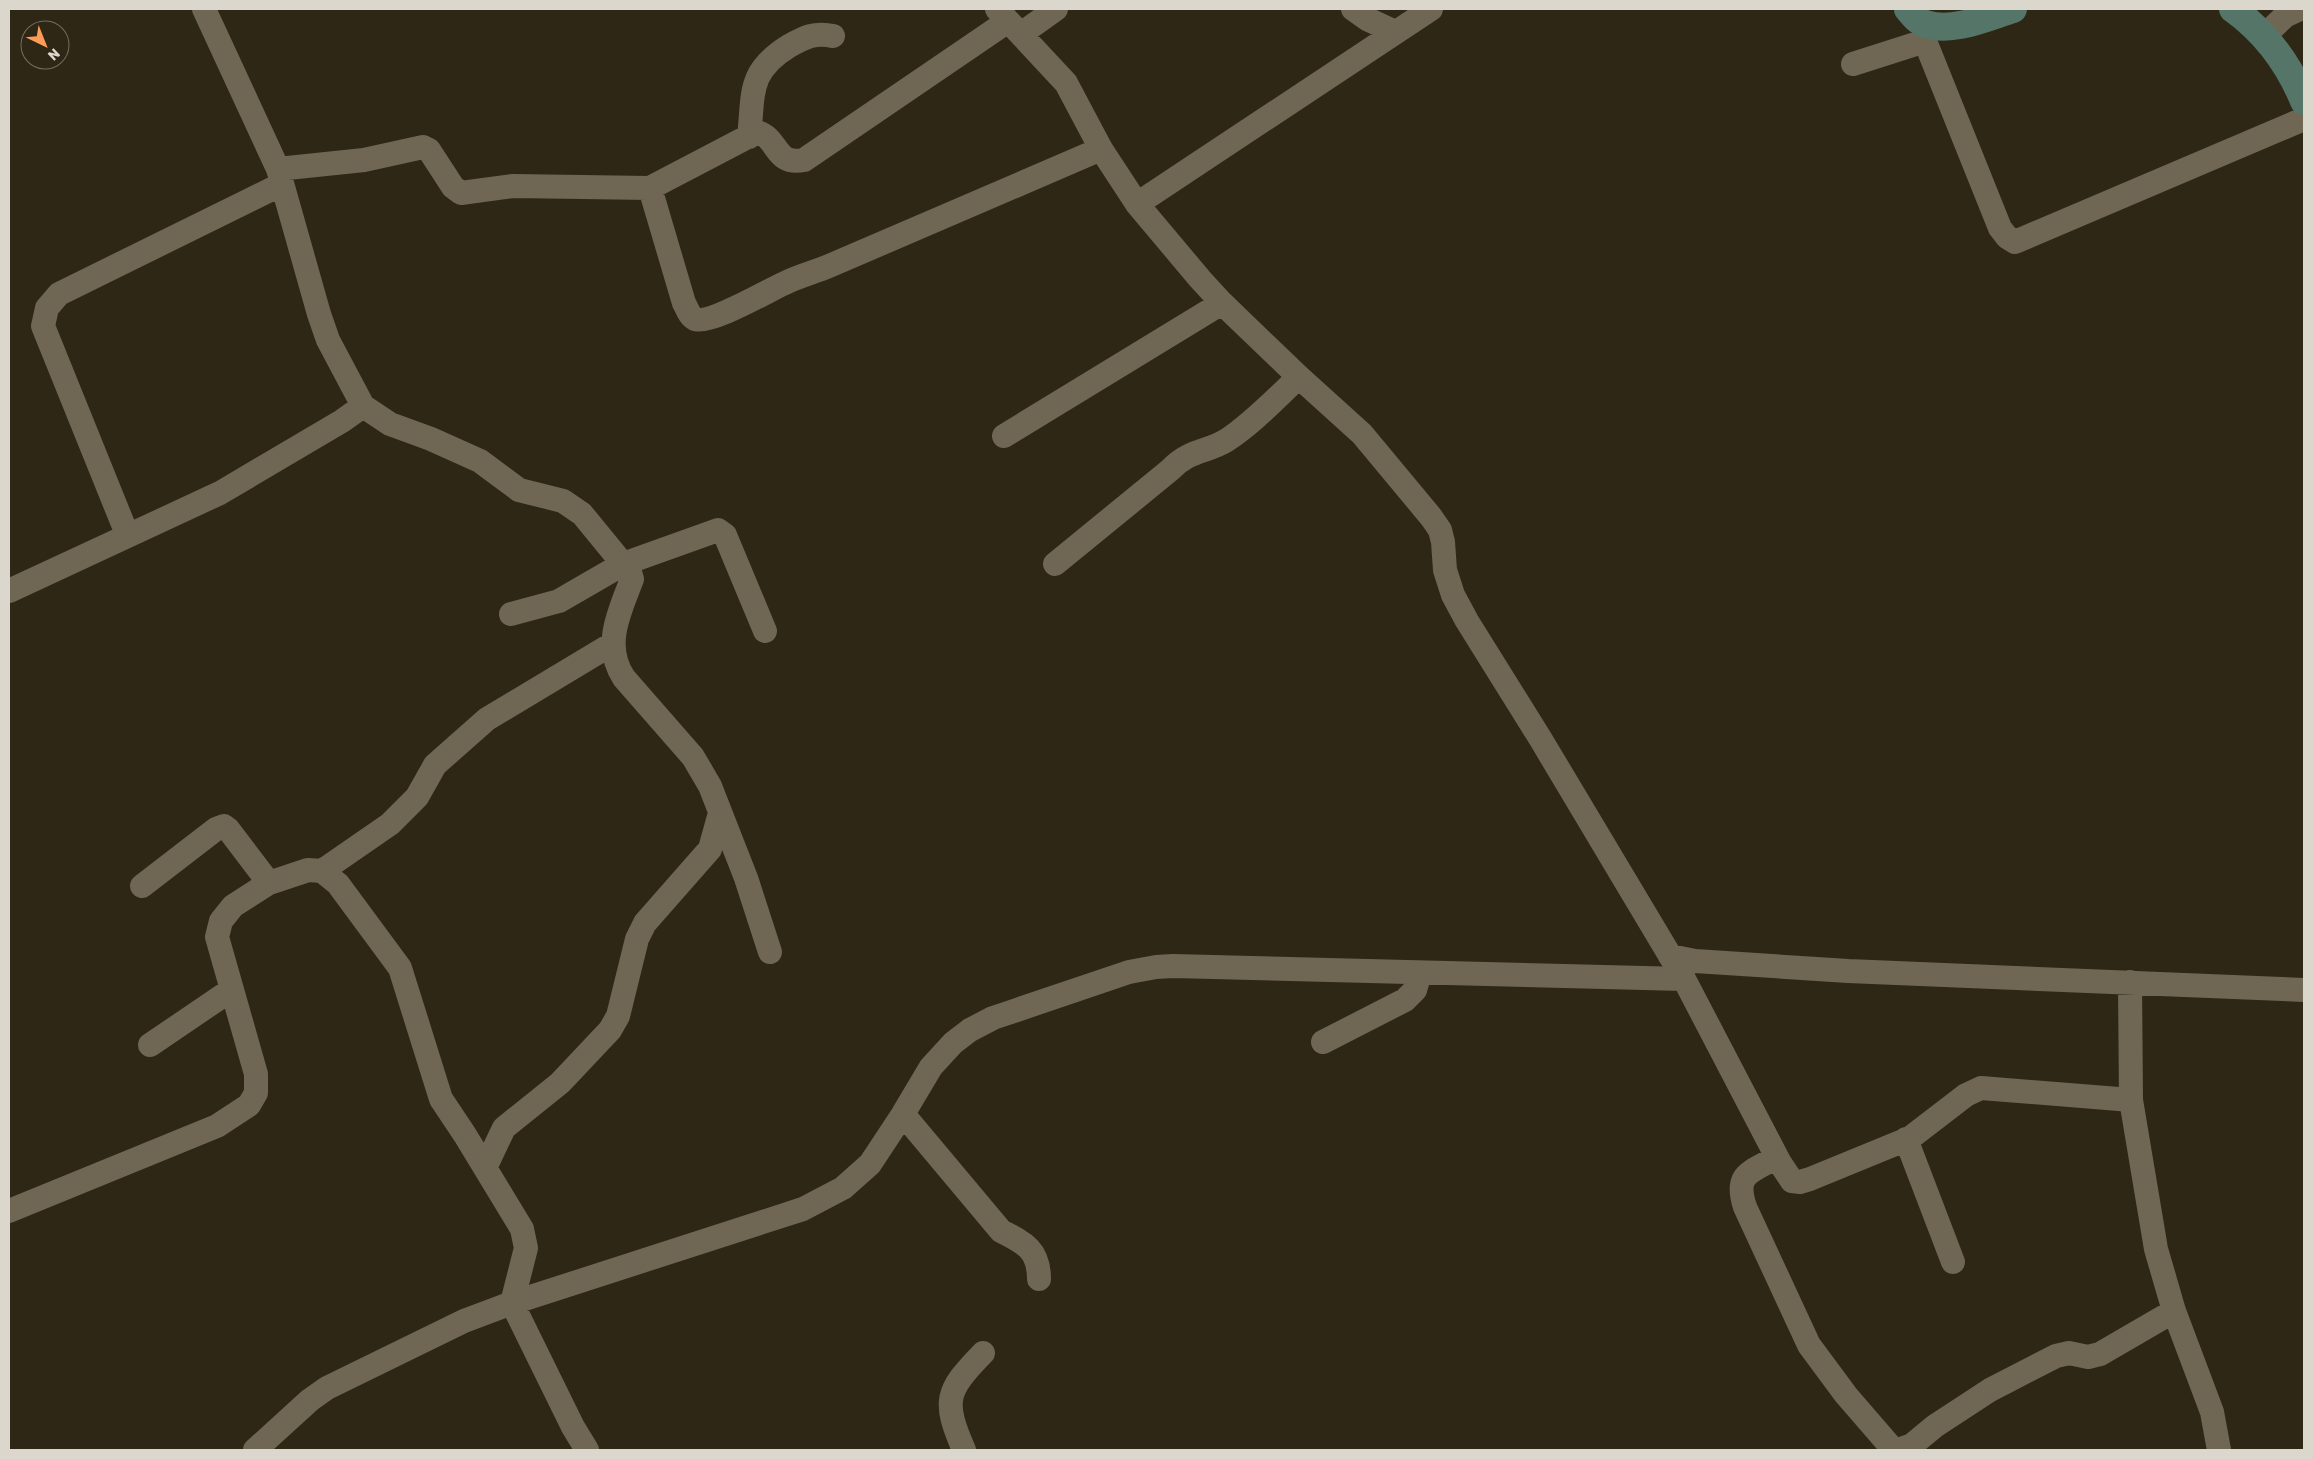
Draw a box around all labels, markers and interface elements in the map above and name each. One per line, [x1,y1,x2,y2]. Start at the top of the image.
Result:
north arrow [20,20,70,70]
text: N [44,44,63,64]

